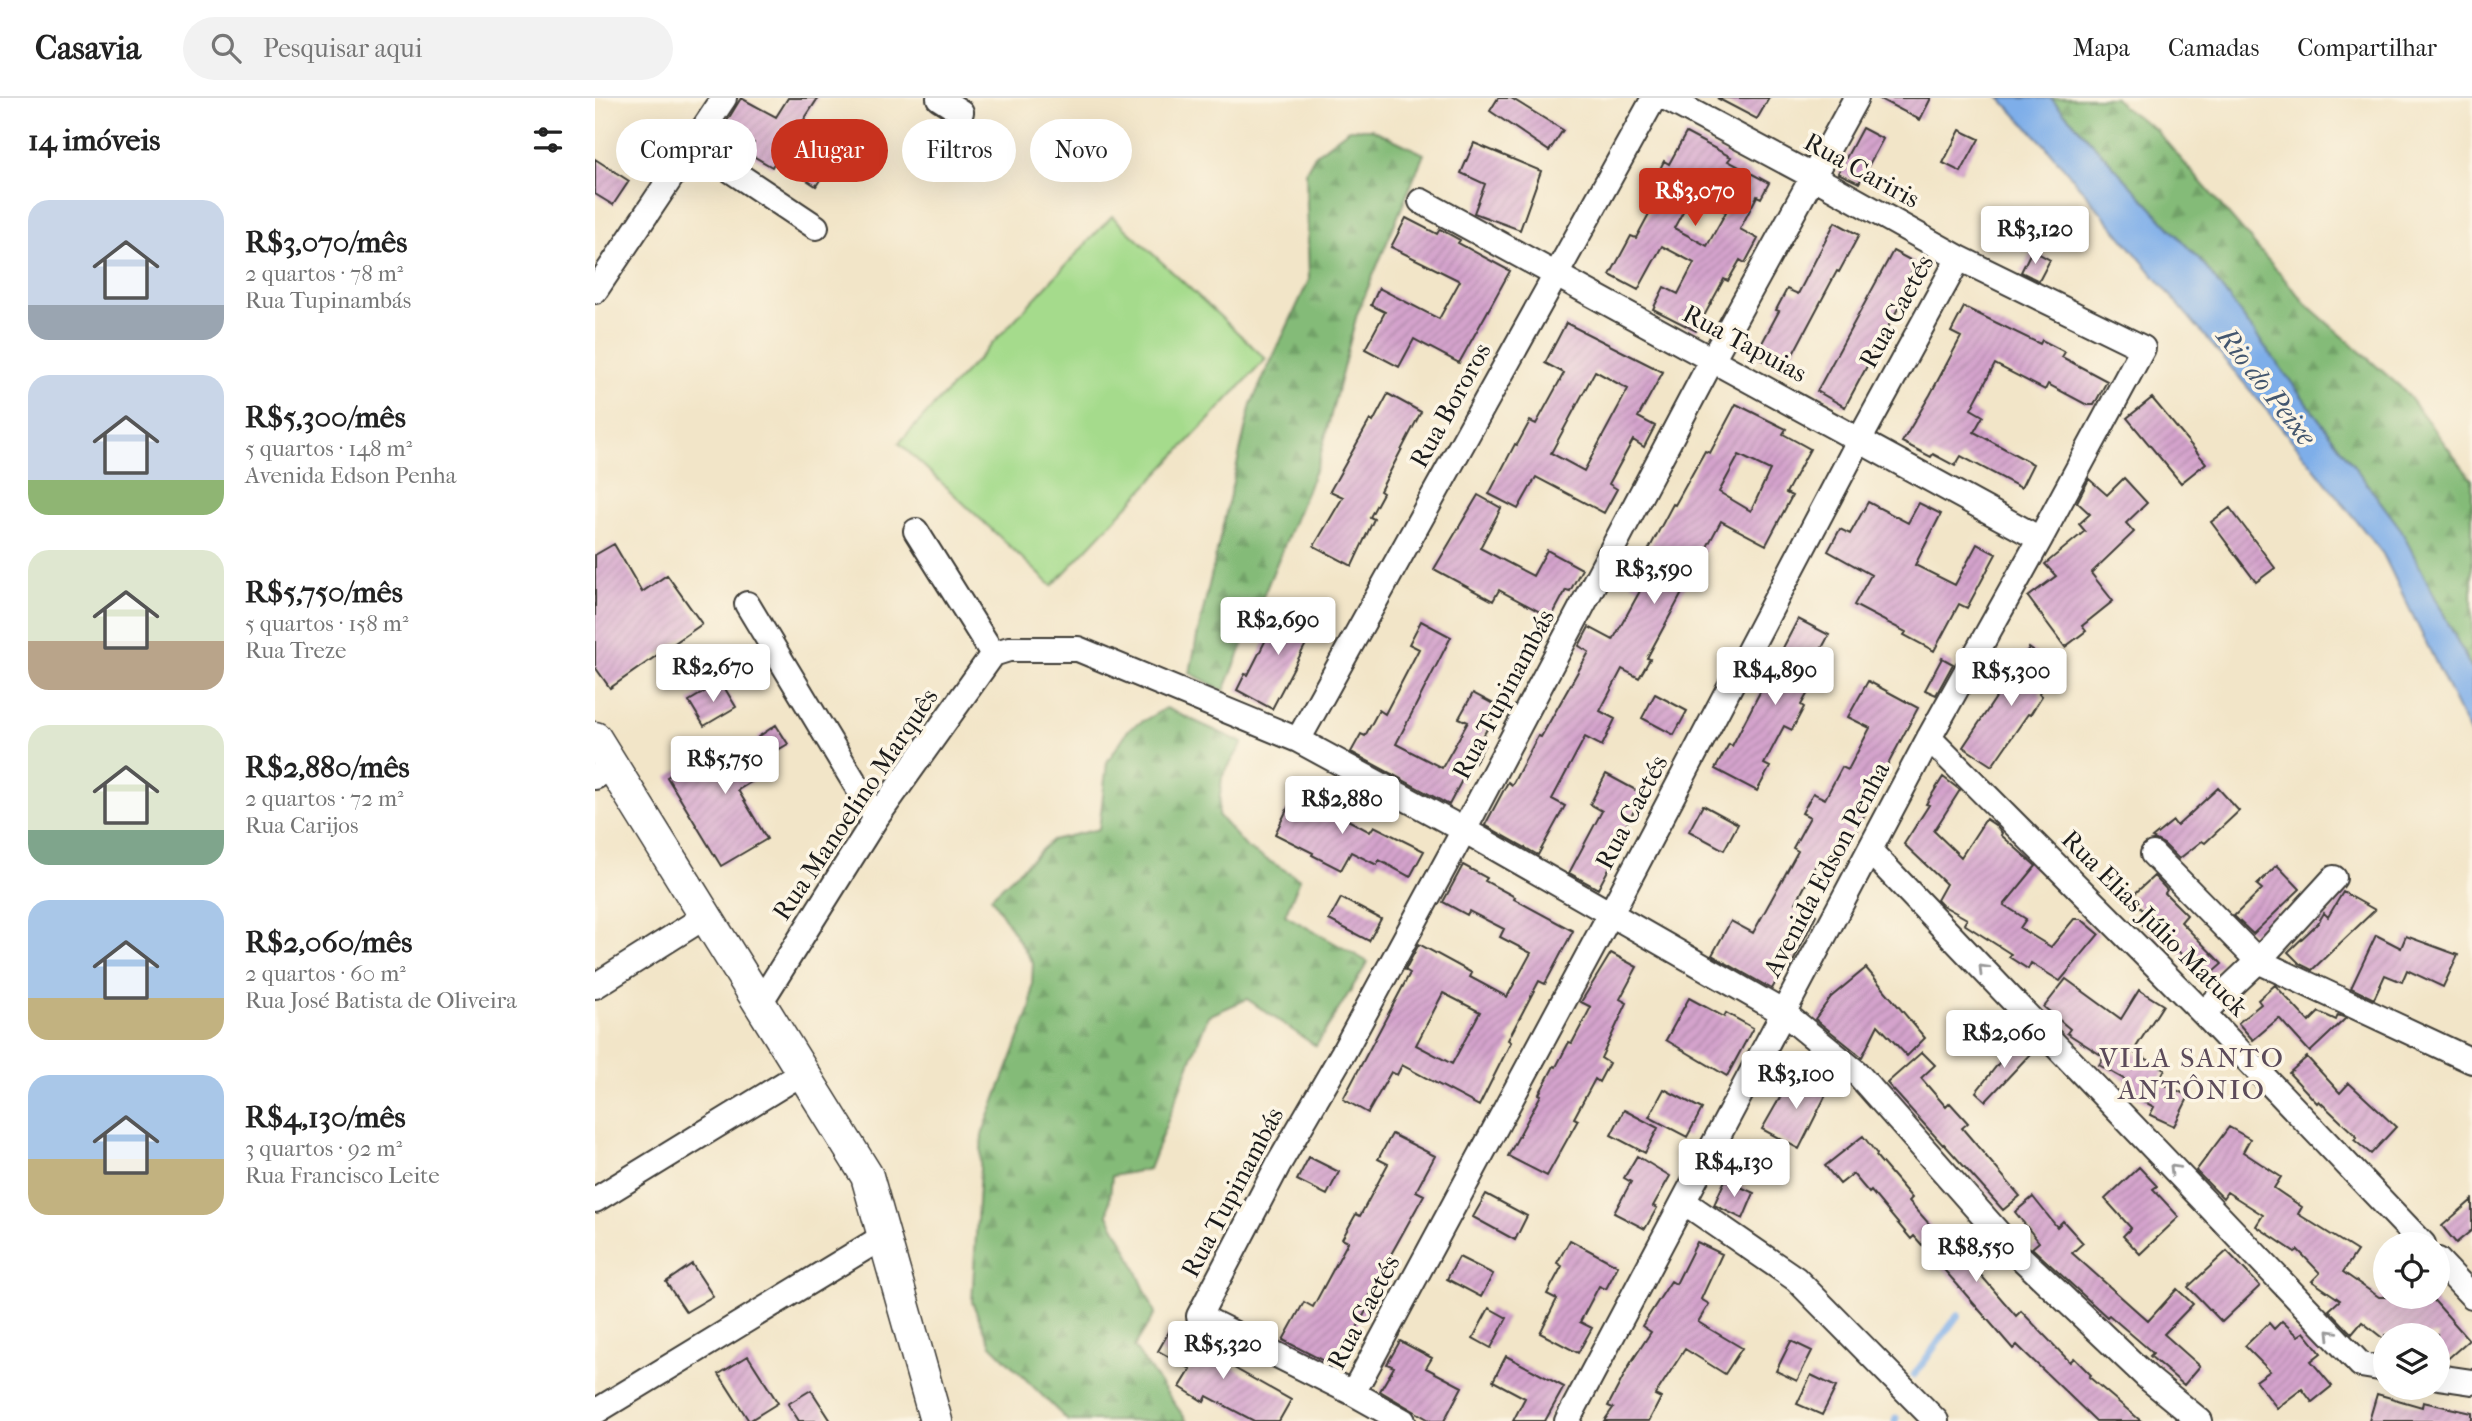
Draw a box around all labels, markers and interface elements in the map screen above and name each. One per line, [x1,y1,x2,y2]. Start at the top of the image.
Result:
search box [183,17,673,80]
text: Casavia [35,29,141,68]
icon: search [207,29,245,67]
text: Pesquisar aqui [263,33,423,64]
text: Mapa [2073,34,2130,62]
text: Camadas [2168,34,2259,62]
text: Compartilhar [2297,34,2437,62]
chip: Comprar [616,119,757,182]
chip: Alugar [771,119,888,182]
chip: Filtros [902,119,1016,182]
chip: Novo [1030,119,1132,182]
icon: filters [529,121,567,159]
text: 14 imóveis [28,123,160,158]
street label: Rua Cariris [1799,126,1925,215]
pin: R$3,070 [1630,169,1760,228]
text: R$3,070 [1655,177,1735,204]
pin: R$3,120 [1970,206,2100,266]
text: R$3,120 [1997,215,2073,242]
text: R$3,070/mês [245,225,407,260]
icon: home [84,228,168,312]
street label: Rua Caetés [1853,249,1940,373]
text: 2 quartos · 78 m² [245,260,403,287]
text: Rua Tupinambás [245,287,411,314]
street label: Rua Tapuias [1677,298,1812,389]
water label: Rio do Peixe [2209,319,2323,453]
street label: Rua Bororos [1403,337,1498,473]
text: R$5,300/mês [245,400,406,435]
icon: home [84,403,168,487]
text: 5 quartos · 148 m² [245,435,412,462]
text: Avenida Edson Penha [245,462,456,489]
pin: R$3,590 [1589,546,1719,606]
text: R$3,590 [1615,555,1693,582]
text: R$5,750/mês [245,575,403,610]
icon: home [84,578,168,662]
pin: R$2,690 [1213,598,1343,657]
street label: Rua Tupinambás [1446,604,1561,784]
text: R$2,690 [1237,606,1319,633]
text: 5 quartos · 158 m² [245,610,408,637]
text: Rua Treze [245,637,346,664]
pin: R$2,670 [648,644,778,704]
pin: R$4,890 [1710,648,1840,707]
pin: R$5,300 [1946,648,2076,708]
text: R$2,670 [672,653,754,680]
text: R$4,890 [1733,656,1817,683]
text: R$5,300 [1972,657,2050,684]
street label: Rua Manoelino Marquês [766,682,945,926]
pin: R$5,750 [660,736,790,796]
text: R$5,750 [687,745,763,772]
text: R$2,880/mês [245,750,410,785]
street label: Rua Caetés [1588,750,1674,875]
icon: home [84,753,168,837]
street label: Avenida Edson Penha [1756,756,1897,983]
pin: R$2,880 [1277,776,1407,836]
text: 2 quartos · 72 m² [245,785,404,812]
text: R$2,880 [1301,785,1383,812]
text: Rua Carijos [245,812,359,839]
street label: Rua Elias Júlio Matuck [2055,824,2255,1023]
text: R$2,060/mês [245,925,412,960]
icon: home [84,928,168,1012]
text: 2 quartos · 60 m² [245,960,406,987]
one-way arrow [1978,964,1991,977]
text: Rua José Batista de Oliveira [245,987,517,1014]
pin: R$2,060 [1939,1010,2069,1070]
text: R$2,060 [1962,1019,2046,1046]
district label: VILA SANTO ANTÔNIO [2098,1041,2285,1106]
pin: R$3,100 [1731,1052,1861,1111]
text: R$3,100 [1758,1060,1834,1087]
text: R$4,130/mês [245,1100,406,1135]
street label: Rua Tupinambás [1175,1102,1290,1282]
icon: home [84,1103,168,1187]
text: 3 quartos · 92 m² [245,1135,402,1162]
pin: R$4,130 [1669,1140,1799,1199]
text: R$4,130 [1695,1148,1773,1175]
text: Rua Francisco Leite [245,1162,440,1189]
one-way arrow [2169,1164,2182,1177]
pin: R$8,550 [1911,1224,2041,1284]
map controls [2373,1232,2450,1400]
button: locate [2373,1232,2450,1309]
text: R$8,550 [1937,1233,2015,1260]
street label: Rua Caetés [1320,1250,1406,1375]
pin: R$5,320 [1158,1322,1288,1381]
button: layers [2373,1323,2450,1400]
one-way arrow [2326,1329,2339,1342]
text: R$5,320 [1184,1330,1262,1357]

